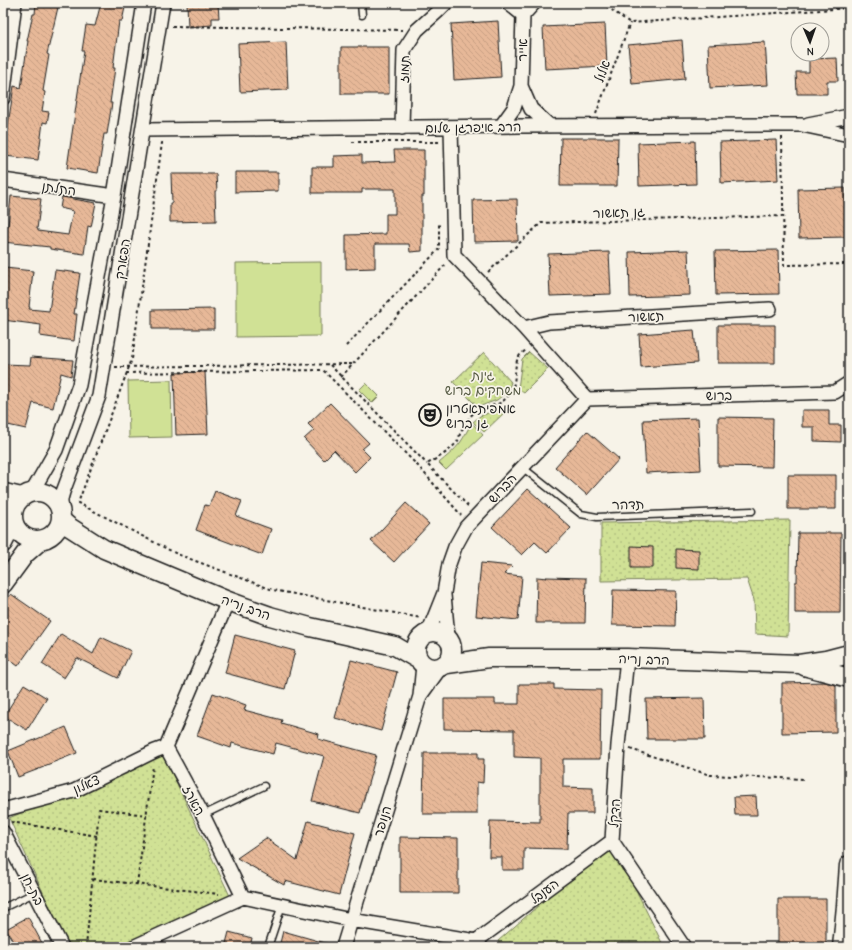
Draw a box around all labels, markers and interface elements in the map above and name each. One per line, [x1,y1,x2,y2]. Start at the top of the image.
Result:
north arrow [790,22,830,62]
street label: אייר [515,38,530,61]
text: N [807,45,814,58]
street label: תמוז [396,55,413,84]
street label: אלול [592,58,613,84]
street label: הרב איפרגן שלום [424,119,522,137]
street label: התלתן [41,179,77,198]
street label: גן תאשור [593,204,645,221]
street label: הפארק [112,238,133,281]
street label: תאשור [628,308,664,325]
park label: גינת משחקים ברוש [445,368,521,398]
street label: ברוש [706,388,733,403]
place label: אמפיתאטרון גן ברוש [446,401,516,431]
theatre icon: אמפיתאטרון גן ברוש [417,402,443,428]
street label: הברוש [485,470,520,506]
street label: תדהר [612,496,644,513]
street label: הרב נריה [219,592,272,623]
street label: הרב נריה [618,651,670,668]
street label: צאלון [70,772,102,797]
street label: הארז [179,783,208,818]
street label: הדקל [606,798,623,828]
street label: הנופר [371,804,394,839]
street label: בת-חן [18,871,47,908]
street label: הענבל [527,876,562,907]

